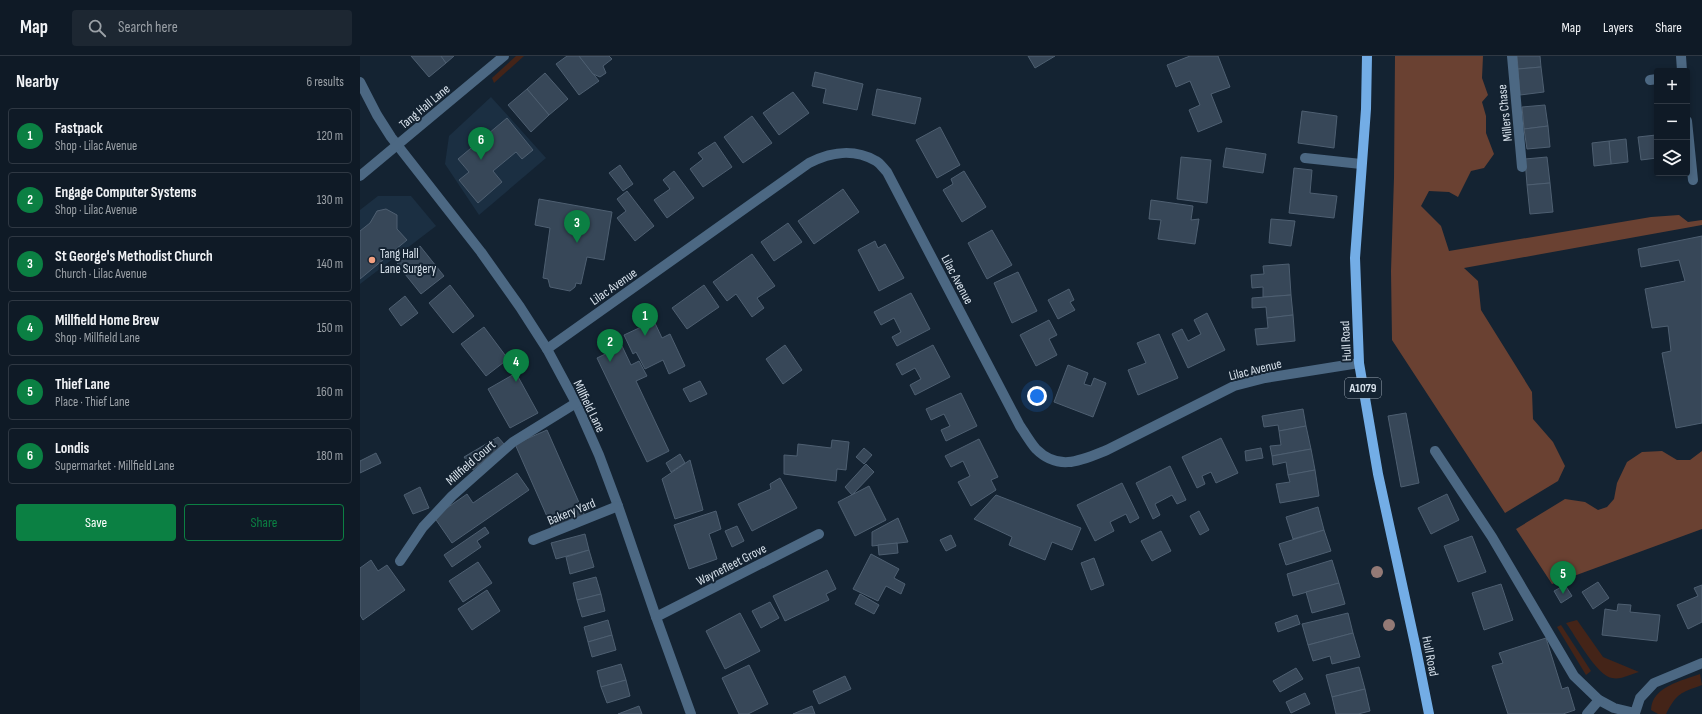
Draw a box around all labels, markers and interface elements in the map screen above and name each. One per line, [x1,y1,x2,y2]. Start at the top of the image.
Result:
search box [72,10,352,46]
text: Map [20,16,48,39]
icon: search [86,17,108,39]
text: Search here [118,18,178,37]
text: Map [1561,19,1581,36]
text: Layers [1603,19,1633,36]
text: Share [1655,19,1682,36]
map controls [1654,68,1690,176]
button: + [1654,68,1690,104]
text: Nearby [16,72,59,92]
text: 6 results [306,74,344,90]
street label: Tang Hall Lane [396,81,453,133]
street label: Millers Chase [1494,84,1516,142]
button: − [1654,104,1690,140]
text: Fastpack [55,119,103,138]
pin: 6 [468,127,494,160]
text: 1 [27,128,33,144]
text: 120 m [317,128,343,144]
text: Shop · Lilac Avenue [55,138,137,154]
button: layers [1654,140,1690,176]
text: Engage Computer Systems [55,183,196,202]
text: 2 [27,192,33,208]
text: 130 m [317,192,343,208]
text: Shop · Lilac Avenue [55,202,137,218]
pin: 3 [564,210,590,243]
place label: Tang Hall Lane Surgery [380,246,436,277]
text: St George's Methodist Church [55,247,213,266]
street label: Lilac Avenue [937,252,977,307]
marker: Tang Hall Lane Surgery [367,255,377,265]
text: 3 [27,256,33,272]
text: 140 m [317,256,343,272]
street label: Lilac Avenue [587,265,640,309]
text: Church · Lilac Avenue [55,266,147,282]
pin: 1 [632,303,658,336]
text: Millfield Home Brew [55,311,159,330]
text: 4 [27,320,33,336]
text: 150 m [317,320,343,336]
street label: Hull Road [1337,320,1355,362]
pin: 2 [597,329,623,362]
text: Shop · Millfield Lane [55,330,140,346]
pin: 4 [503,349,529,382]
street label: Lilac Avenue [1227,356,1283,384]
text: Thief Lane [55,375,110,394]
street label: Millfield Lane [570,378,609,435]
road number: A1079 [1345,378,1381,398]
text: 5 [27,384,33,400]
text: 160 m [317,384,343,400]
your location [1027,386,1047,406]
text: Place · Thief Lane [55,394,130,410]
street label: Millfield Court [443,437,499,489]
text: Londis [55,439,89,458]
text: 6 [27,448,33,464]
text: 180 m [317,448,343,464]
text: Supermarket · Millfield Lane [55,458,174,474]
street label: Bakery Yard [545,495,598,529]
button: Save [16,504,176,541]
button: Share [184,504,344,541]
street label: Waynefleet Grove [694,540,769,589]
pin: 5 [1550,561,1576,594]
street label: Hull Road [1418,635,1442,678]

